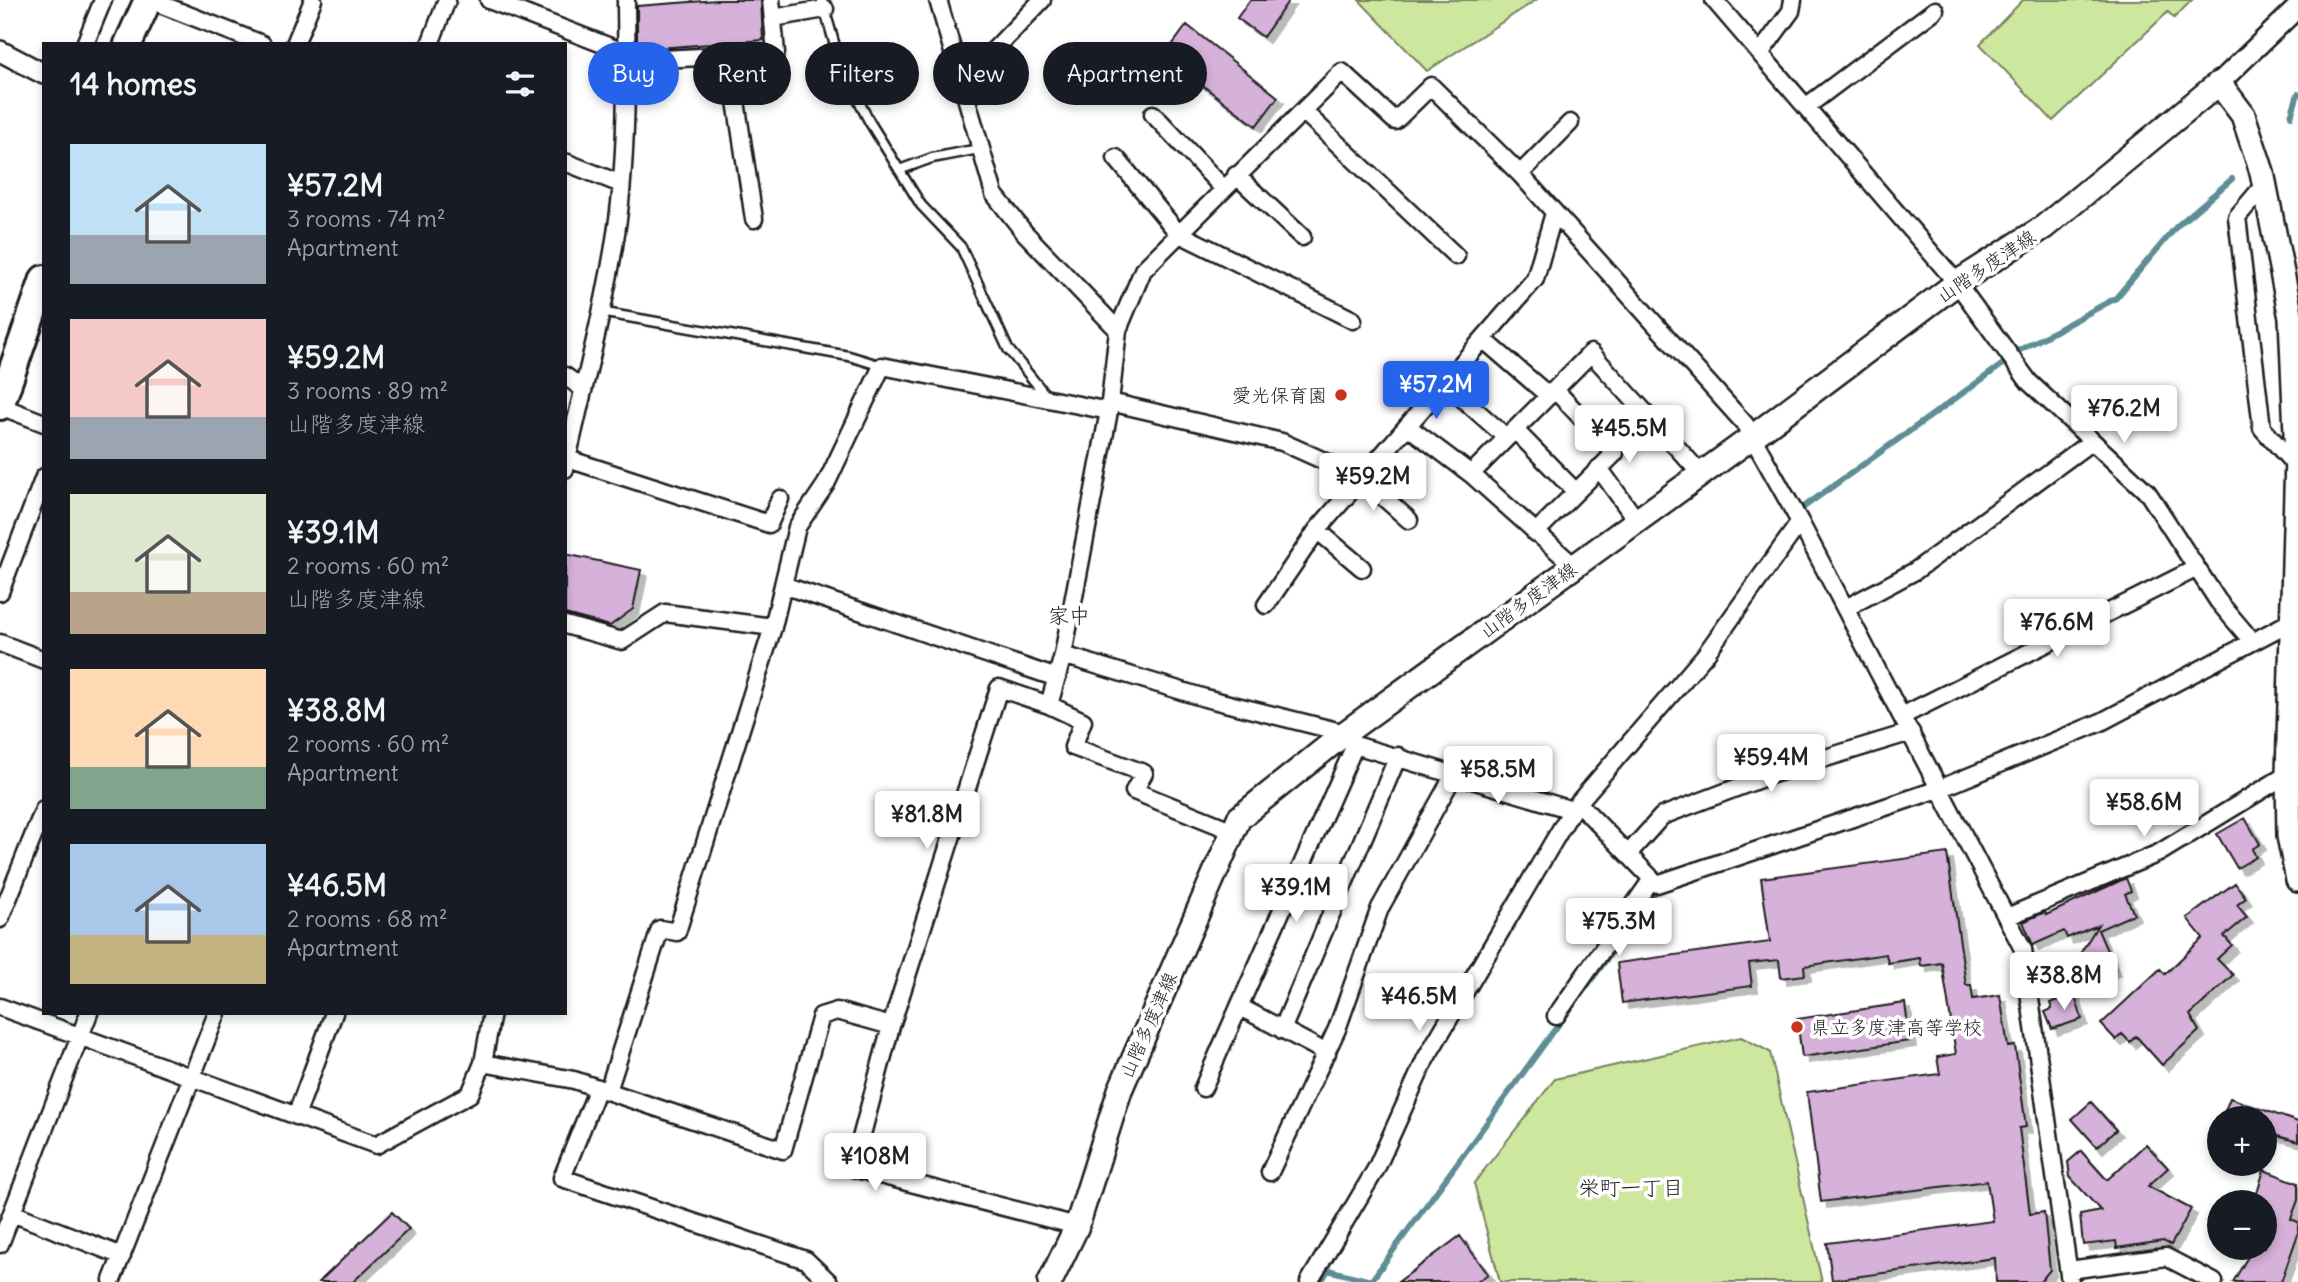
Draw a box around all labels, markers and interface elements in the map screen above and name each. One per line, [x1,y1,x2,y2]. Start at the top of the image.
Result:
chip: Buy [588,42,679,105]
chip: Rent [693,42,791,105]
chip: Filters [805,42,919,105]
chip: New [933,42,1029,105]
chip: Apartment [1043,42,1207,105]
text: 14 homes [70,65,197,103]
icon: filters [501,65,539,103]
text: ¥57.2M [287,166,384,204]
icon: home [126,172,210,256]
text: 3 rooms · 74 m² [287,204,446,233]
street label: 山階多度津線 [1932,224,2040,308]
text: Apartment [287,233,399,262]
text: ¥59.2M [287,338,385,376]
icon: home [126,347,210,431]
pin: ¥57.2M [1379,362,1493,421]
text: ¥57.2M [1399,369,1473,398]
text: 3 rooms · 89 m² [287,376,448,405]
place label: 愛光保育園 [1232,383,1327,407]
pin: ¥76.2M [2067,386,2181,445]
marker: 愛光保育園 [1333,387,1349,403]
text: ¥76.2M [2087,393,2161,422]
pin: ¥45.5M [1572,406,1686,465]
text: 山階多度津線 [287,409,425,438]
text: ¥45.5M [1591,413,1667,442]
pin: ¥59.2M [1316,454,1430,513]
text: ¥59.2M [1335,461,1411,490]
text: ¥39.1M [287,513,380,551]
icon: home [126,522,210,606]
text: 2 rooms · 60 m² [287,551,449,580]
street label: 山階多度津線 [1475,557,1581,643]
text: 山階多度津線 [287,584,425,613]
pin: ¥76.6M [2000,600,2114,659]
district label: 家中 [1048,602,1090,629]
text: ¥76.6M [2020,607,2094,636]
text: ¥38.8M [287,691,387,729]
icon: home [126,697,210,781]
text: 2 rooms · 60 m² [287,729,449,758]
pin: ¥59.4M [1714,734,1828,794]
text: ¥59.4M [1733,742,1809,771]
pin: ¥58.5M [1441,746,1555,806]
text: ¥58.5M [1460,754,1536,783]
text: Apartment [287,758,399,787]
pin: ¥58.6M [2087,780,2201,839]
text: ¥58.6M [2106,787,2182,816]
pin: ¥81.8M [870,792,984,851]
text: ¥81.8M [891,799,963,828]
pin: ¥39.1M [1239,864,1353,924]
text: ¥46.5M [287,866,387,904]
icon: home [126,872,210,956]
text: ¥39.1M [1261,872,1331,901]
pin: ¥75.3M [1562,898,1676,958]
text: 2 rooms · 68 m² [287,904,448,933]
text: ¥75.3M [1582,906,1656,935]
text: Apartment [287,933,399,962]
pin: ¥38.8M [2007,953,2121,1012]
text: ¥38.8M [2026,960,2102,989]
street label: 山階多度津線 [1114,968,1182,1082]
pin: ¥46.5M [1362,974,1476,1033]
text: ¥46.5M [1381,981,1457,1010]
place label: 県立多度津高等学校 [1811,1015,1982,1039]
marker: 県立多度津高等学校 [1789,1019,1805,1035]
map controls [2207,1106,2277,1260]
button: + [2207,1106,2277,1176]
pin: ¥108M [826,1134,924,1193]
text: ¥108M [840,1141,910,1170]
district label: 栄町一丁目 [1579,1174,1684,1201]
button: − [2207,1190,2277,1260]

